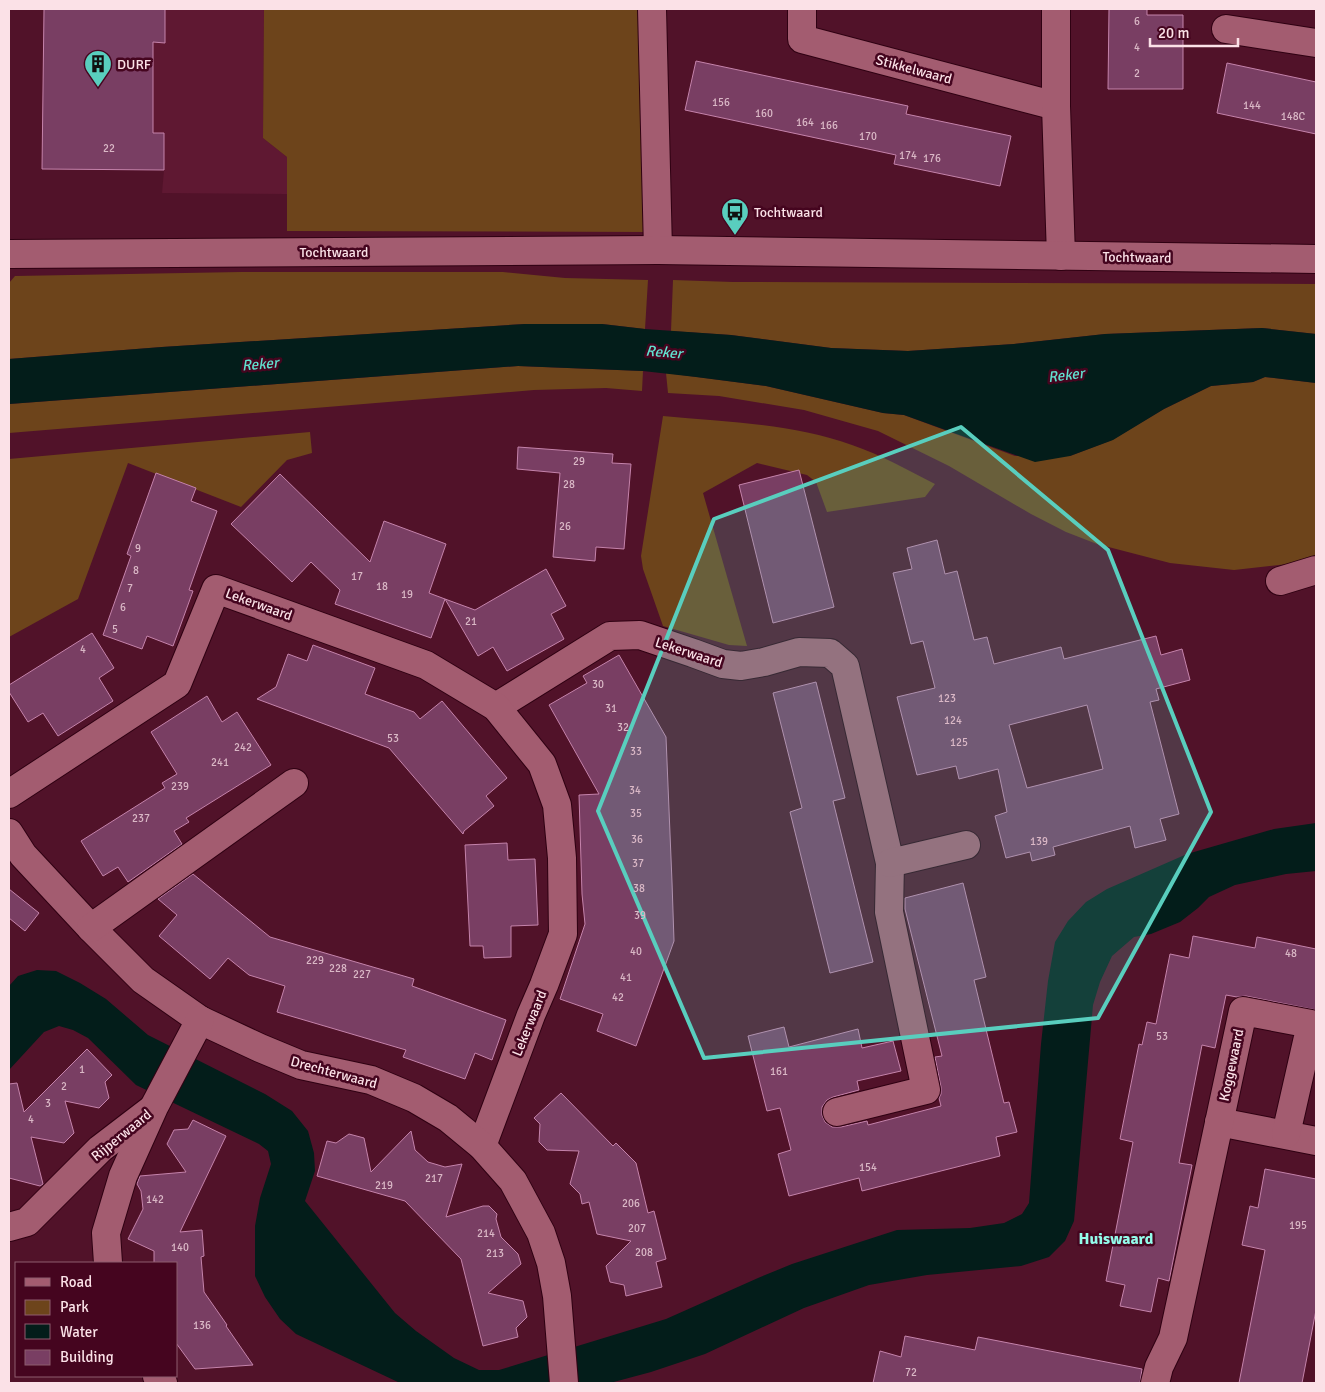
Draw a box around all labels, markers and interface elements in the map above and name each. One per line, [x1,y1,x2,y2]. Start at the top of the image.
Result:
house number: 6 [1134,15,1140,28]
scale bar [1150,15,1238,47]
text: 20 m [1158,24,1189,42]
house number: 4 [1134,41,1140,54]
building icon: DURF [83,49,113,88]
street label: Stikkelwaard [874,51,954,88]
place label: DURF [117,56,151,73]
house number: 2 [1134,67,1140,80]
house number: 156 [712,96,730,109]
house number: 144 [1243,99,1261,112]
house number: 160 [755,107,773,120]
house number: 148C [1281,110,1306,123]
house number: 164 [796,116,814,129]
house number: 166 [820,119,838,132]
house number: 170 [859,130,877,143]
house number: 22 [103,142,115,155]
house number: 174 [899,149,917,162]
house number: 176 [923,152,941,165]
bus stop icon: Tochtwaard [720,197,750,236]
place label: Tochtwaard [754,204,823,221]
street label: Tochtwaard [300,244,368,261]
street label: Tochtwaard [1102,248,1172,267]
water label: Reker [645,341,685,363]
water label: Reker [241,353,281,375]
water label: Reker [1047,364,1088,386]
house number: 29 [573,455,585,468]
house number: 28 [563,478,575,491]
house number: 26 [559,520,571,533]
house number: 9 [135,542,141,555]
house number: 8 [133,564,139,577]
house number: 17 [351,570,363,583]
house number: 18 [376,580,388,593]
house number: 7 [127,582,133,595]
street label: Lekerwaard [223,585,295,624]
house number: 19 [401,588,413,601]
house number: 6 [120,601,126,614]
house number: 21 [465,615,477,628]
house number: 5 [112,623,118,636]
street label: Lekerwaard [653,634,725,671]
house number: 4 [80,643,86,656]
house number: 30 [592,678,604,691]
house number: 123 [938,692,956,705]
house number: 31 [605,702,617,715]
house number: 124 [944,714,962,727]
house number: 32 [617,721,629,734]
house number: 53 [387,732,399,745]
house number: 125 [950,736,968,749]
house number: 242 [234,741,252,754]
house number: 33 [630,745,642,758]
house number: 241 [211,756,229,769]
house number: 239 [171,780,189,793]
house number: 34 [629,784,641,797]
house number: 35 [630,807,642,820]
house number: 237 [132,812,150,825]
house number: 36 [631,833,643,846]
house number: 139 [1030,835,1048,848]
house number: 37 [632,857,644,870]
house number: 38 [633,882,645,895]
house number: 39 [634,909,646,922]
house number: 40 [630,945,642,958]
house number: 48 [1285,947,1297,960]
house number: 229 [306,954,324,967]
house number: 228 [329,962,347,975]
house number: 227 [353,968,371,981]
house number: 41 [620,971,632,984]
street label: Lekerwaard [509,988,550,1059]
house number: 42 [612,991,624,1004]
street label: Koggewaard [1216,1027,1247,1103]
house number: 53 [1156,1030,1168,1043]
street label: Drechterwaard [289,1053,379,1092]
house number: 1 [79,1063,85,1076]
house number: 161 [770,1065,788,1078]
house number: 2 [61,1080,67,1093]
house number: 3 [45,1097,51,1110]
street label: Rijperwaard [88,1106,155,1165]
house number: 4 [28,1113,34,1126]
house number: 154 [859,1161,877,1174]
house number: 217 [425,1172,443,1185]
house number: 219 [375,1179,393,1192]
house number: 142 [146,1193,164,1206]
house number: 206 [622,1197,640,1210]
house number: 195 [1289,1219,1307,1232]
house number: 207 [628,1222,646,1235]
house number: 214 [477,1227,495,1240]
district label: Huiswaard [1079,1229,1154,1249]
house number: 140 [171,1241,189,1254]
house number: 208 [635,1246,653,1259]
house number: 213 [486,1247,504,1260]
legend [15,1262,178,1377]
text: Road [60,1273,92,1291]
text: Park [60,1298,89,1316]
house number: 136 [193,1319,211,1332]
text: Water [60,1323,98,1341]
text: Building [60,1348,114,1366]
house number: 72 [905,1366,917,1379]

